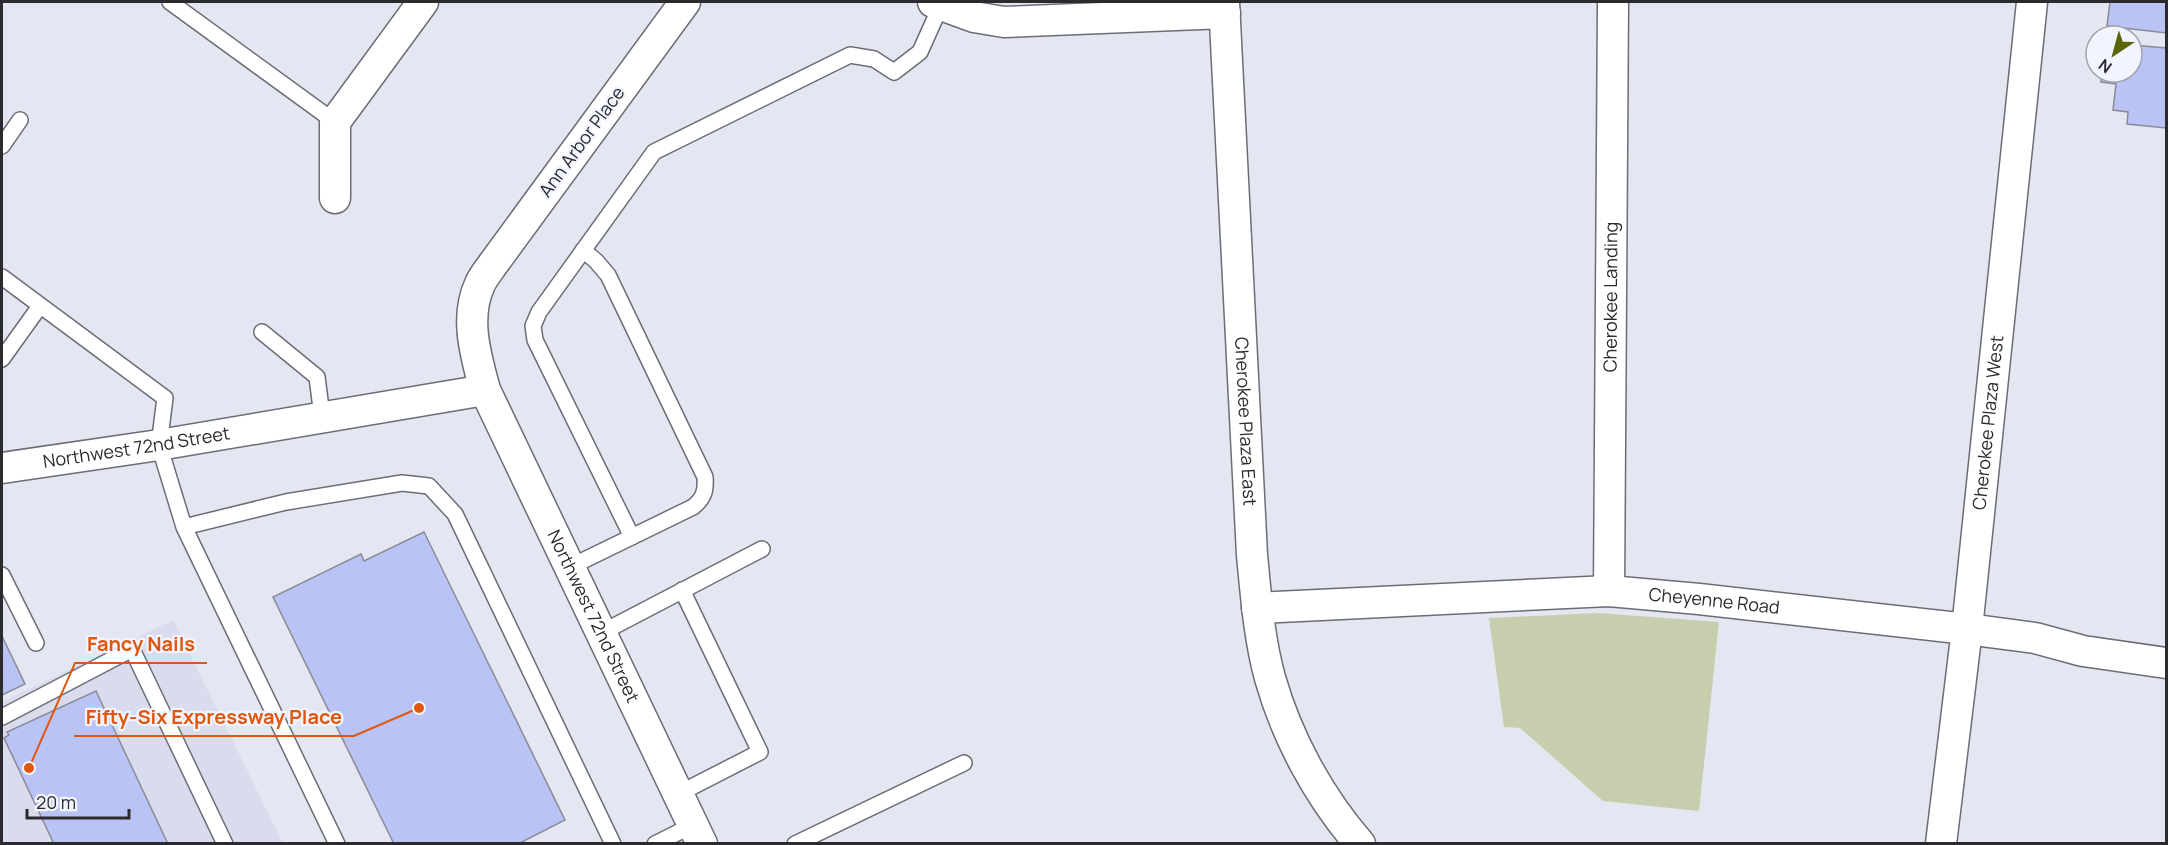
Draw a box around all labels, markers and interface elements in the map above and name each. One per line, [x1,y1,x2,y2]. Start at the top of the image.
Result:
north arrow [2084,24,2144,84]
text: N [2094,54,2116,78]
street label: Ann Arbor Place [533,81,629,201]
street label: Cherokee Landing [1597,222,1623,372]
street label: Cherokee Plaza West [1966,334,2008,511]
street label: Cherokee Plaza East [1230,336,1262,506]
street label: Northwest 72nd Street [41,420,232,473]
street label: Northwest 72nd Street [543,525,646,706]
street label: Cheyenne Road [1648,582,1781,619]
callout: Fancy Nails [75,625,207,663]
text: Fancy Nails [87,630,195,657]
callout: Fifty-Six Expressway Place [74,698,354,736]
text: Fifty-Six Expressway Place [86,703,342,730]
scale bar [27,782,129,820]
text: 20 m [36,790,76,814]

